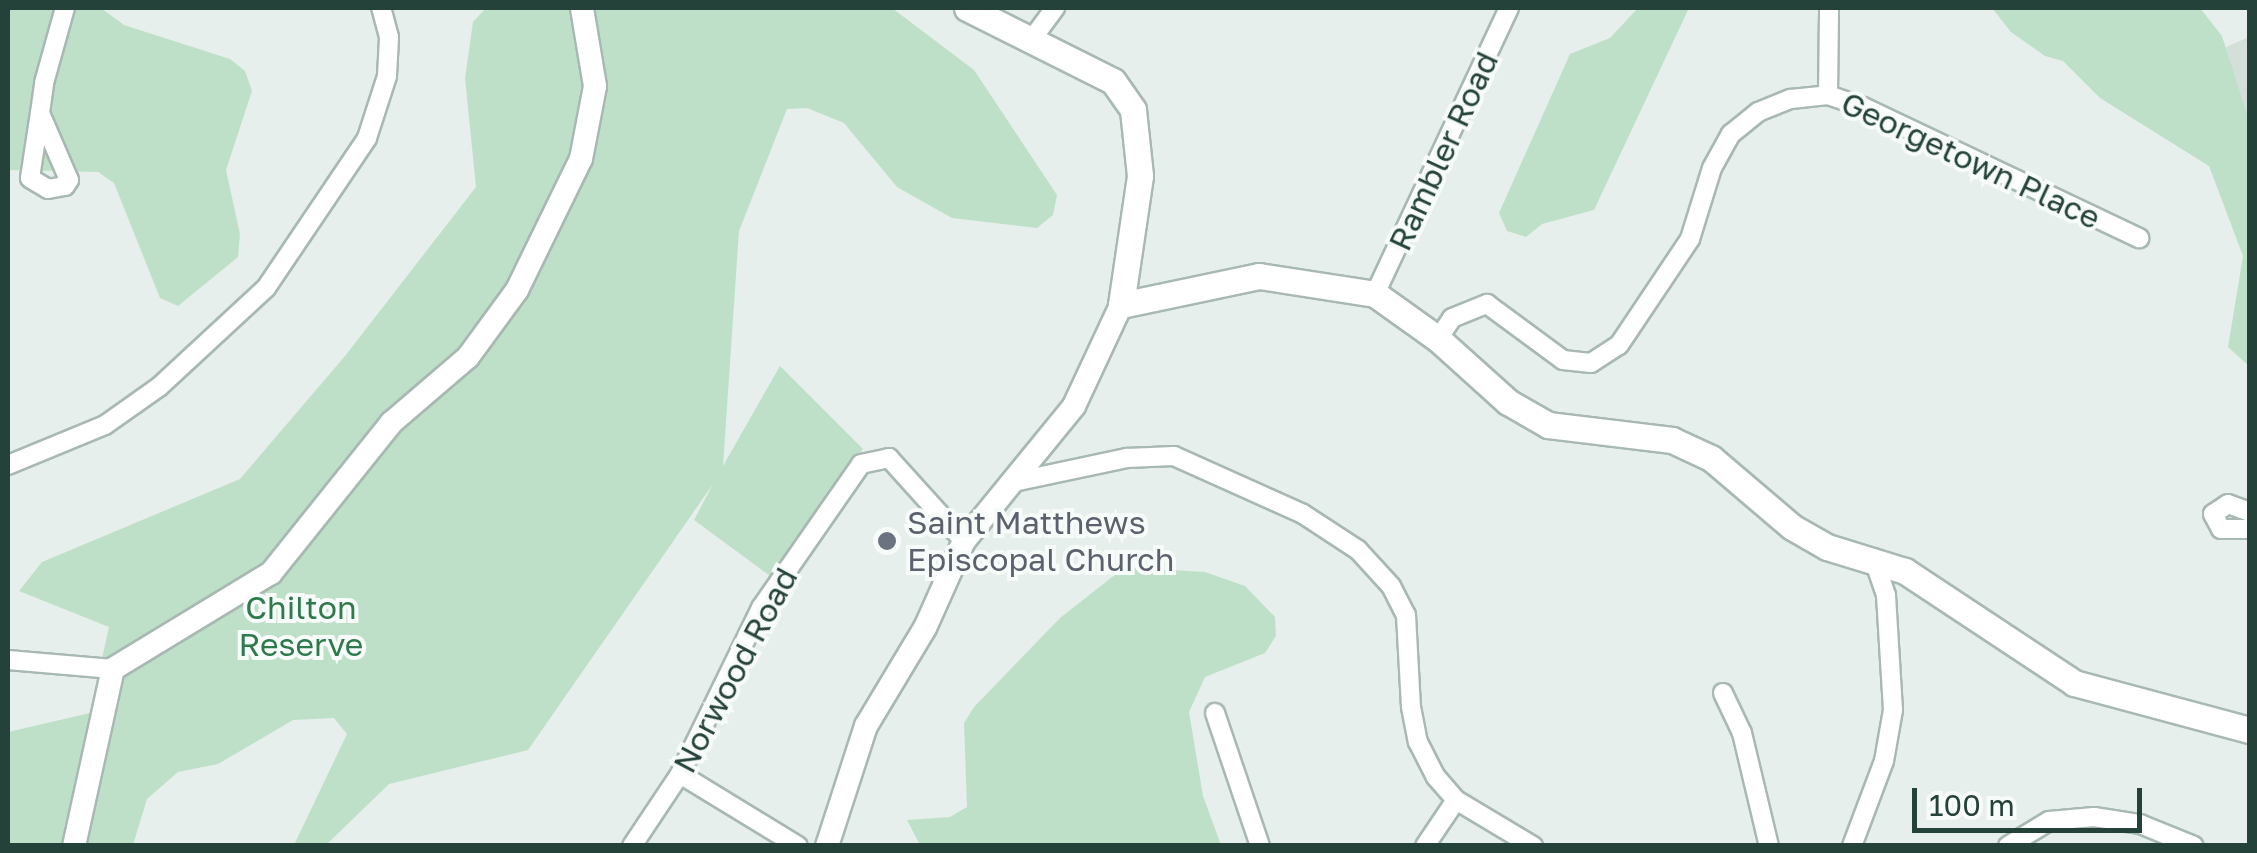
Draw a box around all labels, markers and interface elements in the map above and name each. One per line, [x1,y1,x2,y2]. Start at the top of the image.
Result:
street label: Rambler Road [1380,46,1506,256]
street label: Georgetown Place [1835,83,2107,237]
place label: Saint Matthews Episcopal Church [907,504,1174,579]
marker: Saint Matthews Episcopal Church [876,530,898,552]
street label: Norwood Road [665,561,805,779]
park label: Chilton Reserve [239,589,363,664]
scale bar [1917,768,2147,830]
text: 100 m [1929,787,2015,823]

